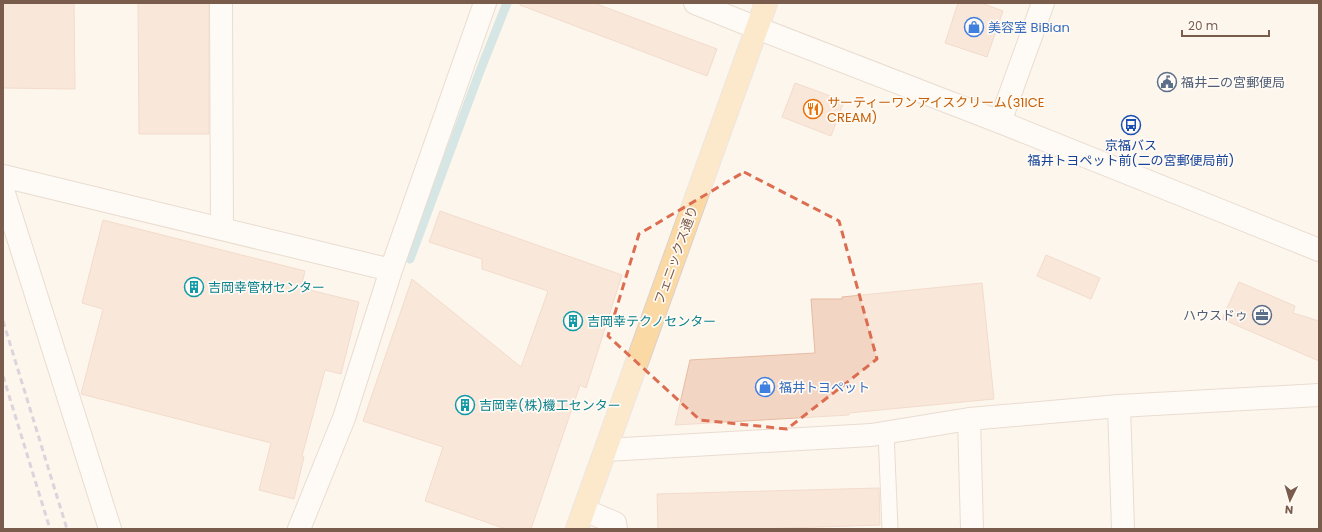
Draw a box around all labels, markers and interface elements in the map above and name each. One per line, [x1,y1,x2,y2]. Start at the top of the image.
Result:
scale bar [1182,12,1269,38]
shop icon: 美容室 BiBian [963,16,985,38]
text: 20 m [1188,17,1218,34]
place label: 美容室 BiBian [988,18,1070,37]
public building icon: 福井二の宮郵便局 [1156,71,1178,93]
place label: 福井二の宮郵便局 [1181,73,1285,92]
place label: サーティーワンアイスクリーム(31ICE CREAM) [827,93,1044,127]
restaurant icon: サーティーワンアイスクリーム(31ICE CREAM) [802,98,824,120]
bus stop icon: 京福バス 福井トヨペット前(二の宮郵便局前) [1120,114,1142,136]
place label: 京福バス 福井トヨペット前(二の宮郵便局前) [1028,136,1234,170]
street label: フェニックス通り [649,203,703,307]
building icon: 吉岡幸管材センター [183,276,205,298]
place label: 吉岡幸管材センター [208,278,325,297]
office icon: ハウスドゥ [1251,304,1273,326]
place label: ハウスドゥ [1183,306,1248,325]
building icon: 吉岡幸テクノセンター [562,310,584,332]
place label: 吉岡幸テクノセンター [587,312,716,331]
shop icon: 福井トヨペット [754,376,776,398]
place label: 福井トヨペット [779,378,870,397]
building icon: 吉岡幸(株)機工センター [454,394,476,416]
place label: 吉岡幸(株)機工センター [479,396,621,415]
north arrow [1270,480,1310,520]
text: N [1284,502,1294,518]

